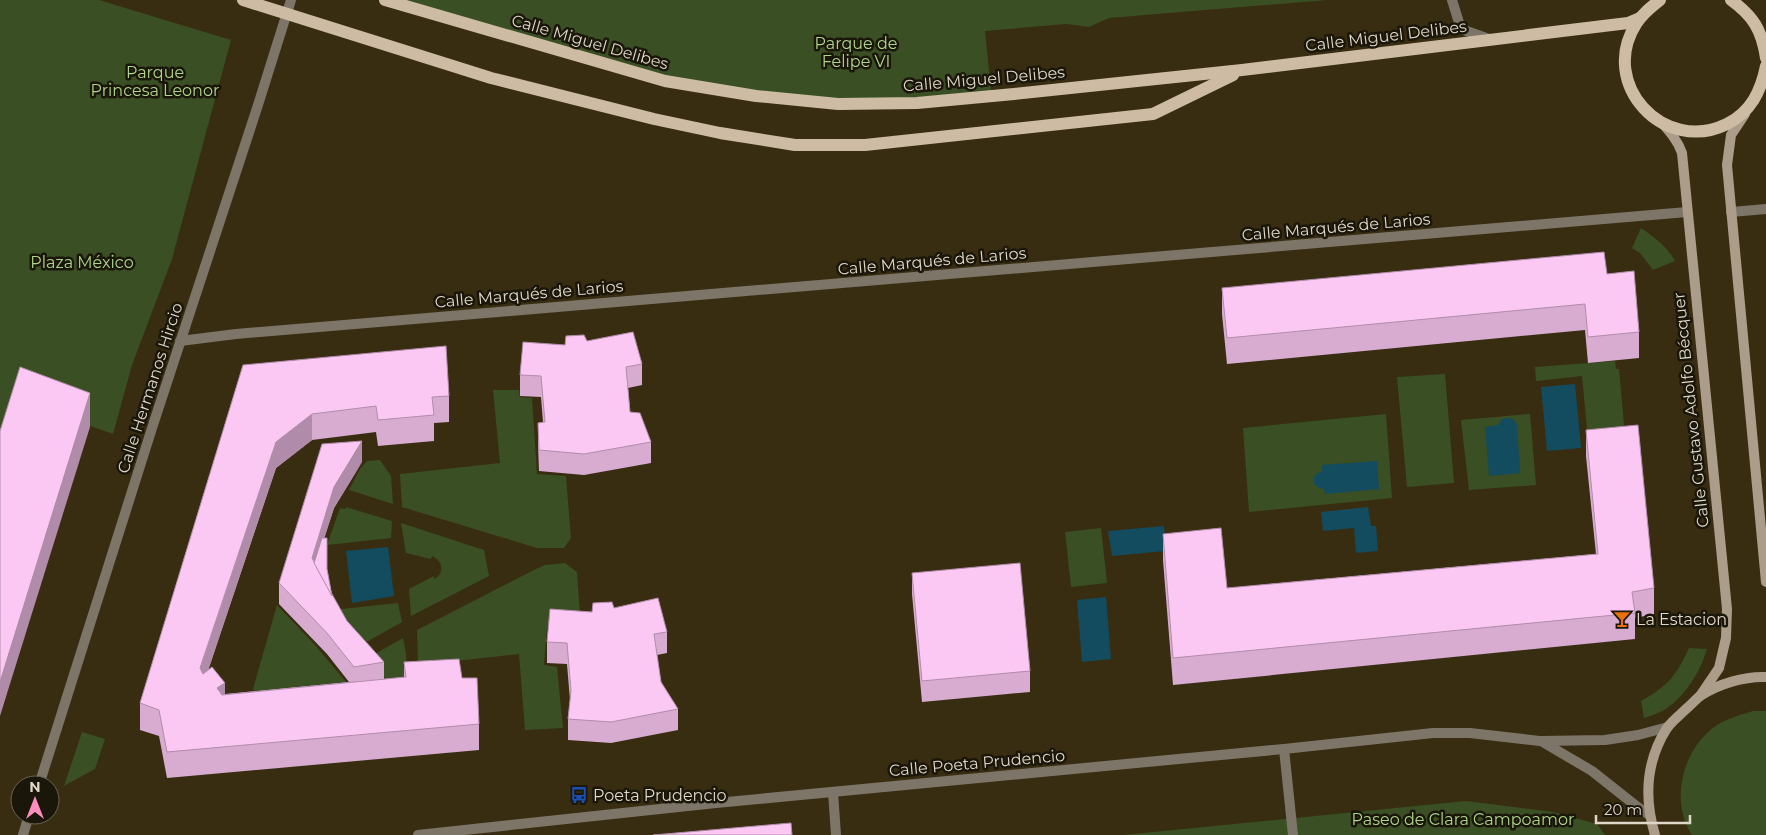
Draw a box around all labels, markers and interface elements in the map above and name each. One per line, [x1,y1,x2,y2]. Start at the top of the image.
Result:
street label: Calle Miguel Delibes [509,10,671,74]
street label: Calle Miguel Delibes [1304,17,1468,55]
park label: Parque de Felipe VI [815,34,897,71]
street label: Calle Miguel Delibes [902,62,1066,96]
park label: Parque Princesa Leonor [91,63,219,100]
street label: Calle Marqués de Larios [1241,209,1431,245]
street label: Calle Marqués de Larios [837,243,1027,279]
park label: Plaza México [30,253,134,272]
street label: Calle Marqués de Larios [434,276,624,312]
street label: Calle Gustavo Adolfo Bécquer [1669,291,1713,529]
street label: Calle Hermanos Hircio [113,300,187,476]
bar icon: La Estacion [1612,609,1632,629]
place label: La Estacion [1636,610,1727,629]
street label: Calle Poeta Prudencio [888,746,1066,780]
north arrow [10,775,60,825]
text: N [29,778,41,796]
bus stop icon: Poeta Prudencio [569,785,589,805]
place label: Poeta Prudencio [593,786,727,805]
scale bar [1596,792,1690,824]
text: 20 m [1604,800,1642,819]
park label: Paseo de Clara Campoamor [1352,810,1574,829]

